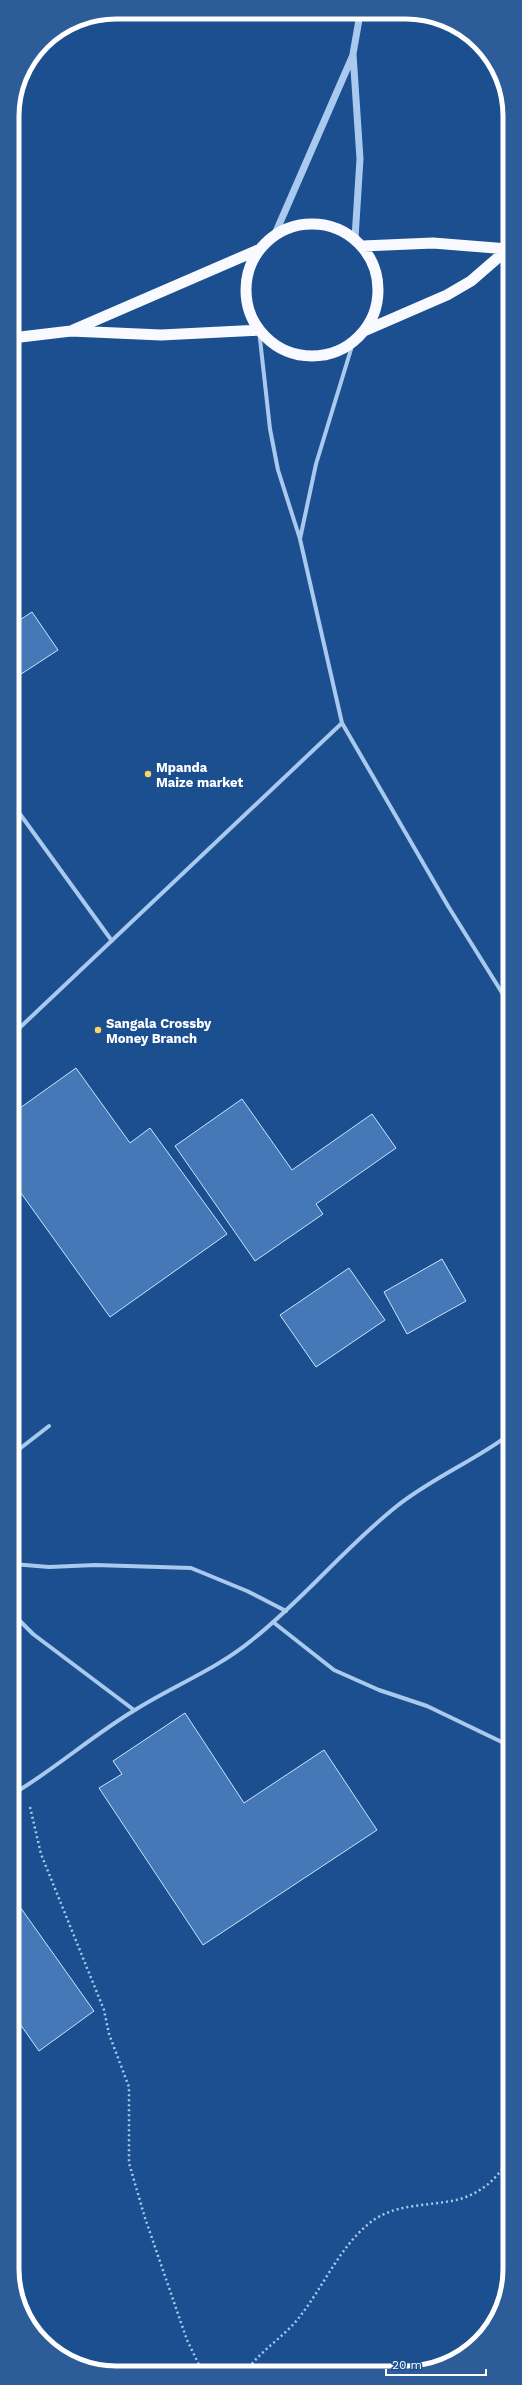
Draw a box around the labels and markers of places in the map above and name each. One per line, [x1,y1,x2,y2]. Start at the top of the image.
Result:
place label: Mpanda Maize market [156,760,244,790]
marker: Mpanda Maize market [143,769,153,779]
place label: Sangala Crossby Money Branch [106,1016,212,1046]
marker: Sangala Crossby Money Branch [93,1025,103,1035]

